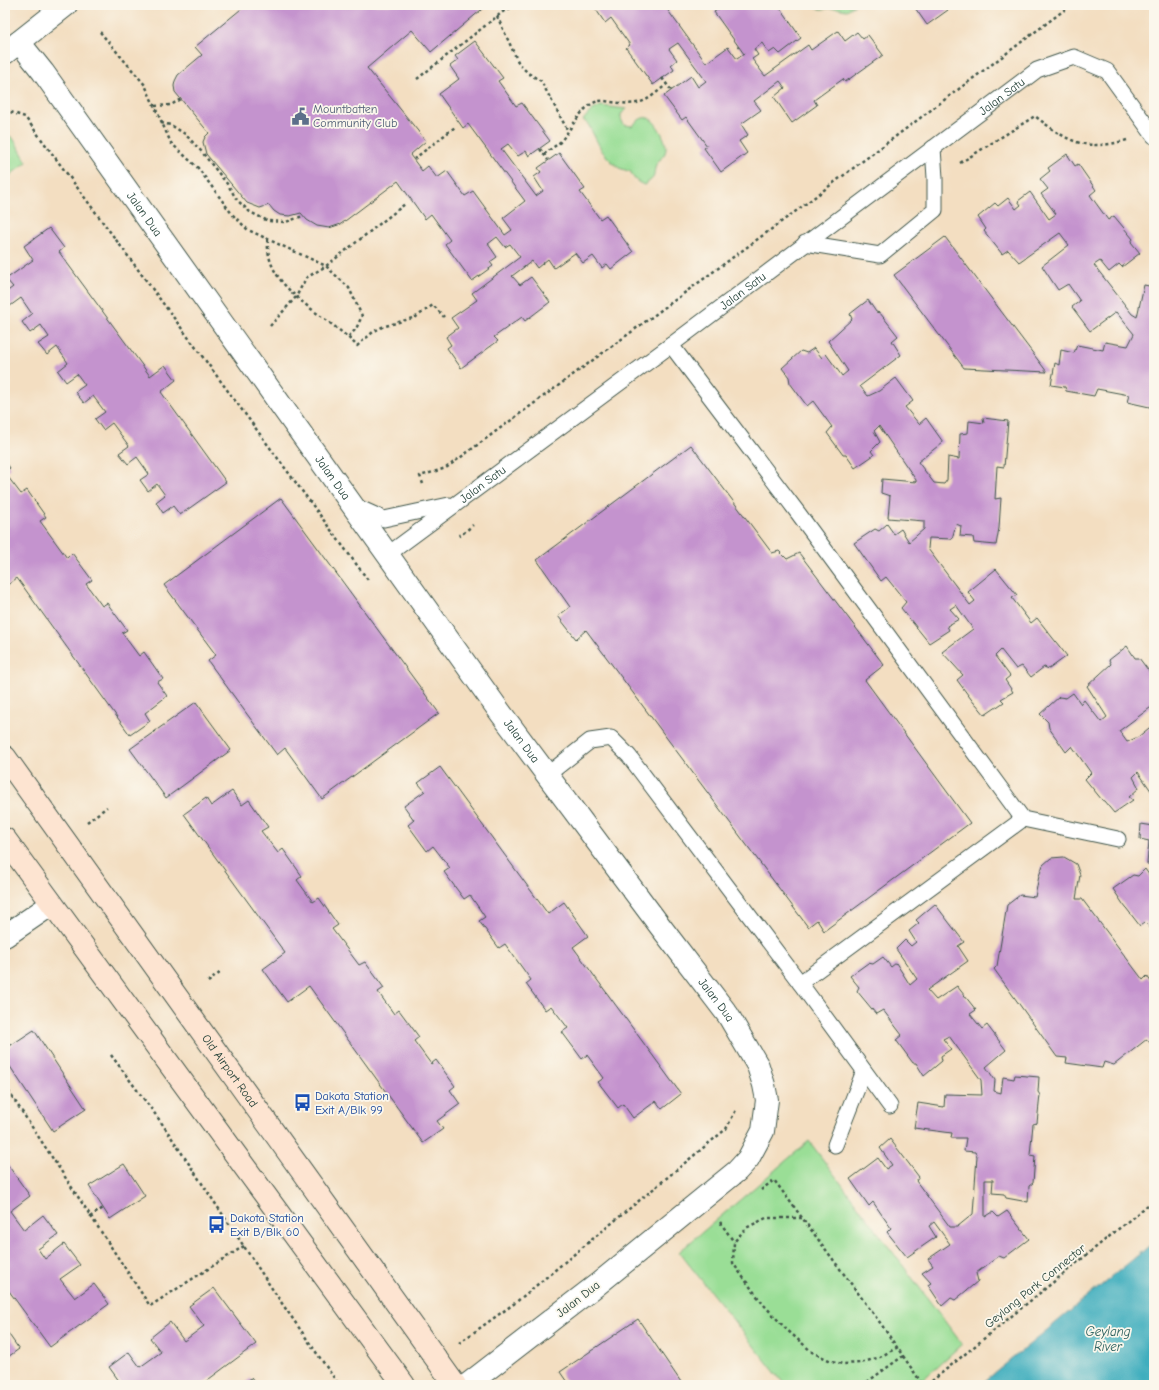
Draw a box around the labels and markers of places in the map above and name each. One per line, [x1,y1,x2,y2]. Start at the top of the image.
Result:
place label: Mountbatten Community Club [313,102,397,130]
public building icon: Mountbatten Community Club [290,106,310,126]
place label: Dakota Station Exit A/Blk 99 [315,1089,389,1117]
bus stop icon: Dakota Station Exit A/Blk 99 [292,1093,312,1113]
place label: Dakota Station Exit B/Blk 60 [230,1211,304,1239]
bus stop icon: Dakota Station Exit B/Blk 60 [207,1215,227,1235]

